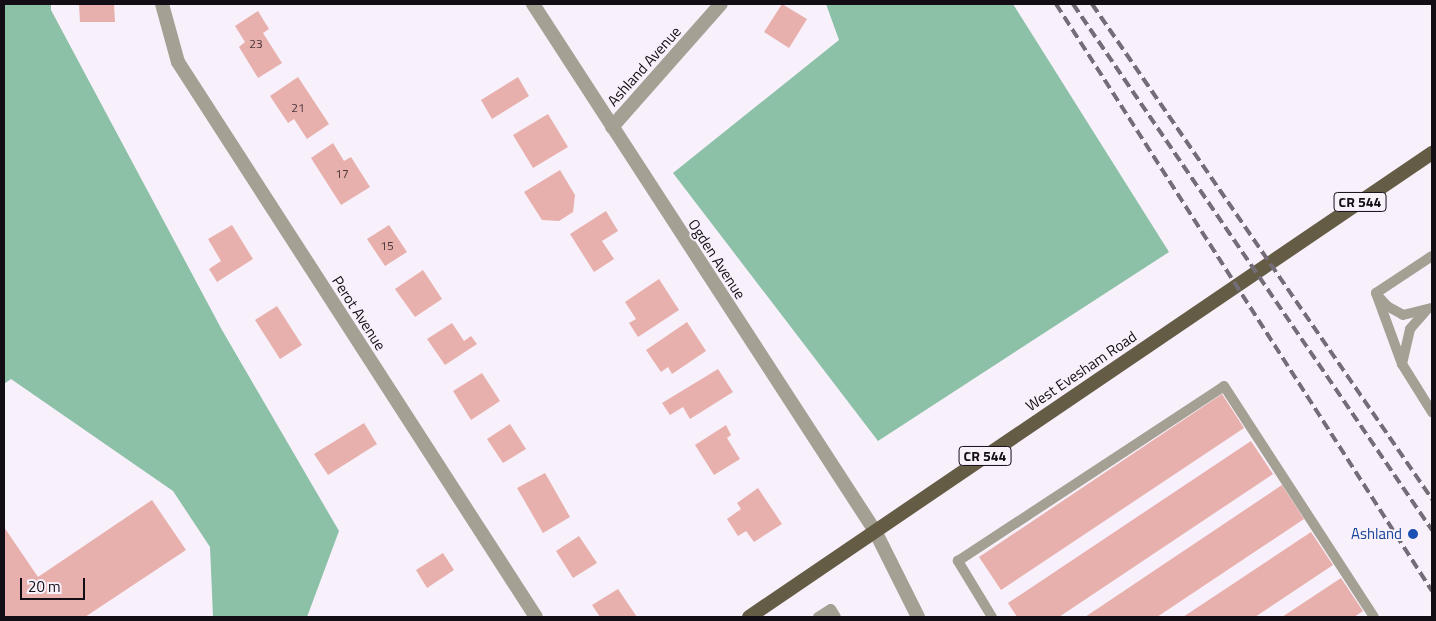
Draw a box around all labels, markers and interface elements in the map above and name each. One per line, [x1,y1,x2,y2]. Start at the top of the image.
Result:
street label: Ashland Avenue [603,22,685,110]
house number: 23 [249,37,263,51]
house number: 21 [291,101,305,115]
house number: 17 [335,167,349,181]
road number: CR 544 [1332,190,1388,213]
street label: Ogden Avenue [685,216,749,302]
house number: 15 [380,239,394,253]
street label: Perot Avenue [328,273,390,353]
street label: West Evesham Road [1022,327,1140,415]
road number: CR 544 [958,444,1012,468]
place label: Ashland [1351,525,1402,543]
marker: Ashland [1406,527,1420,541]
scale bar [22,568,88,600]
text: 20 m [28,575,61,598]

